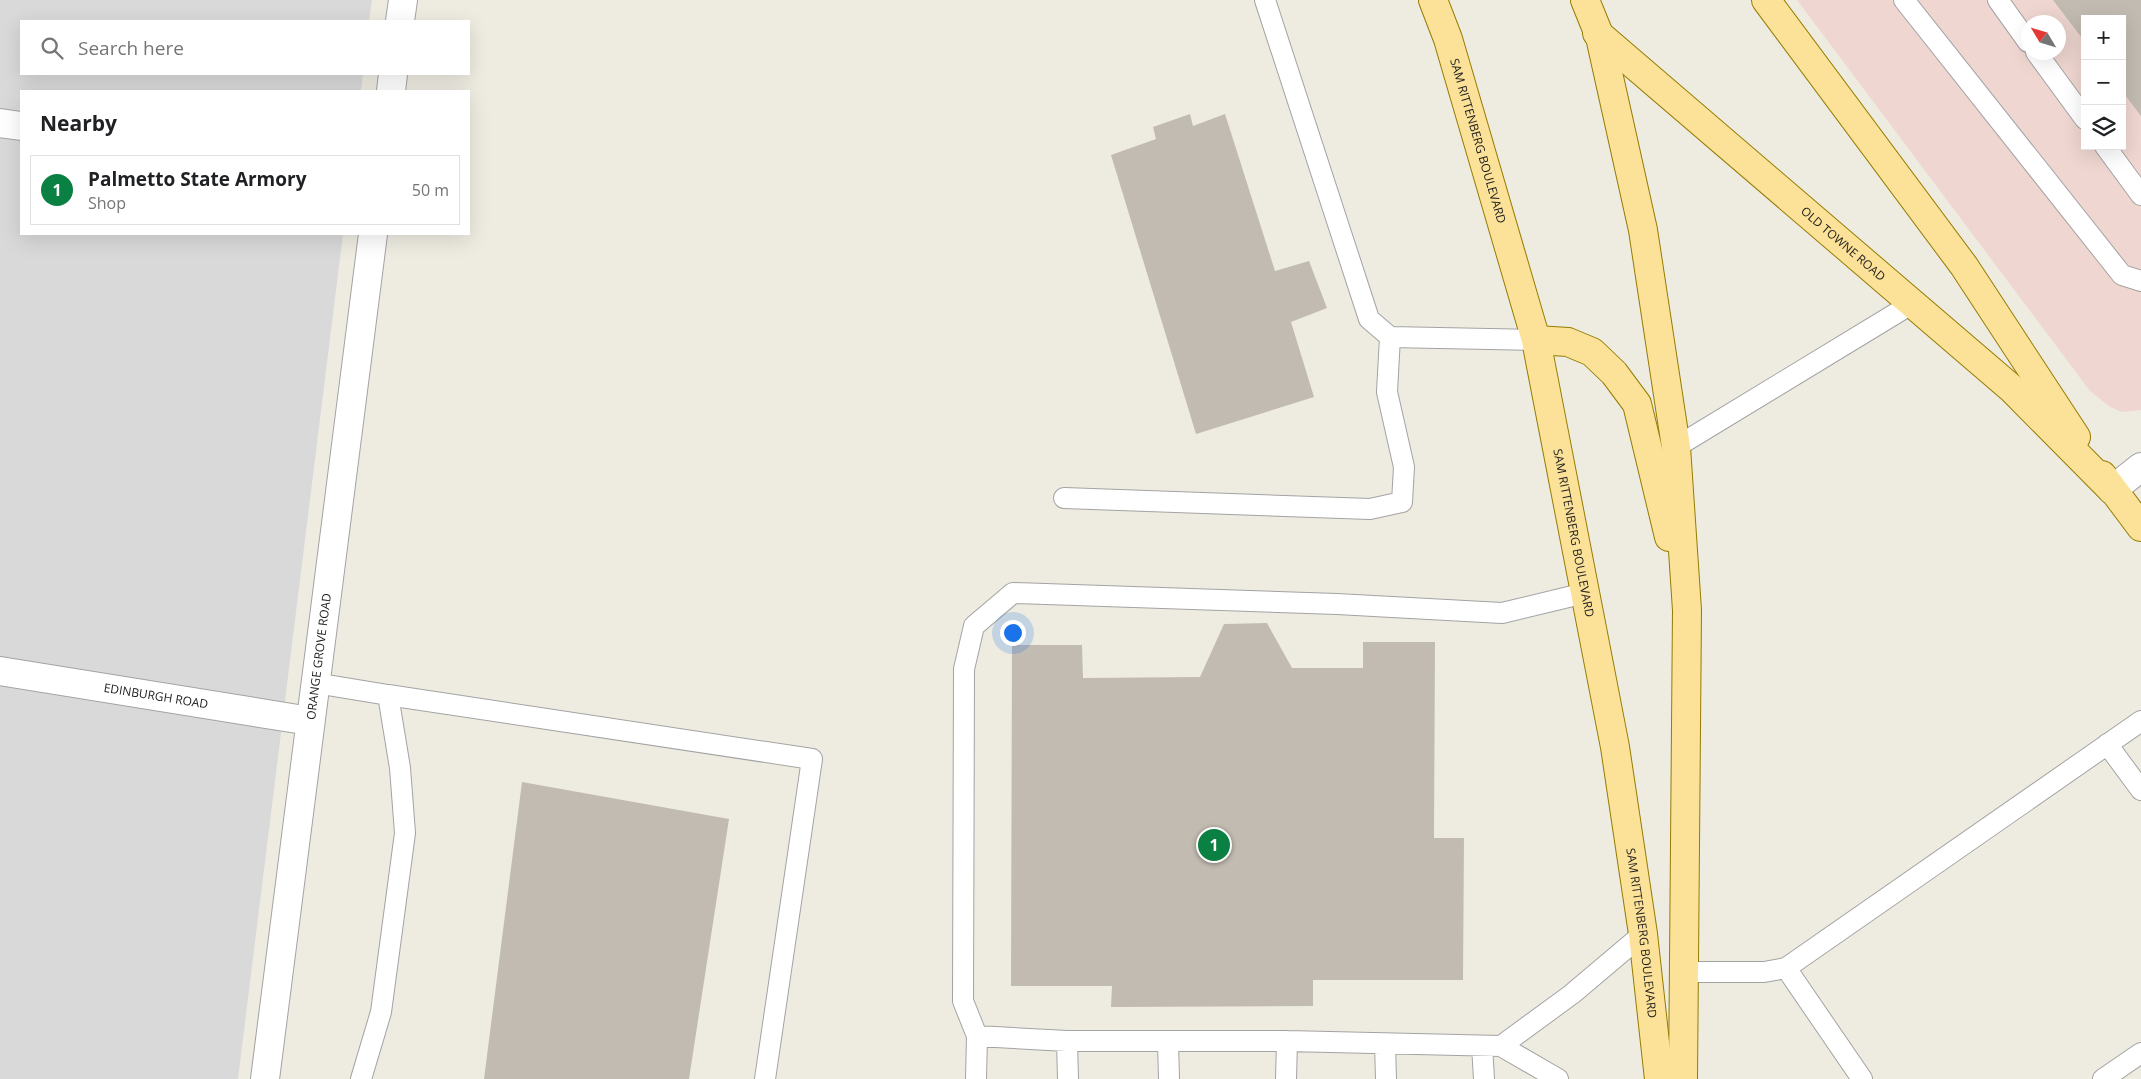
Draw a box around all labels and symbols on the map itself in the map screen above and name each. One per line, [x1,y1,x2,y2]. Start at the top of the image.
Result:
north arrow [2021,15,2066,60]
street label: SAM RITTENBERG BOULEVARD [1446,56,1510,225]
street label: OLD TOWNE ROAD [1797,202,1889,285]
street label: SAM RITTENBERG BOULEVARD [1549,447,1599,619]
street label: ORANGE GROVE ROAD [302,592,335,721]
your location [1000,620,1026,646]
street label: EDINBURGH ROAD [103,679,209,712]
pin: 1 [1198,826,1230,864]
street label: SAM RITTENBERG BOULEVARD [1622,847,1661,1019]

